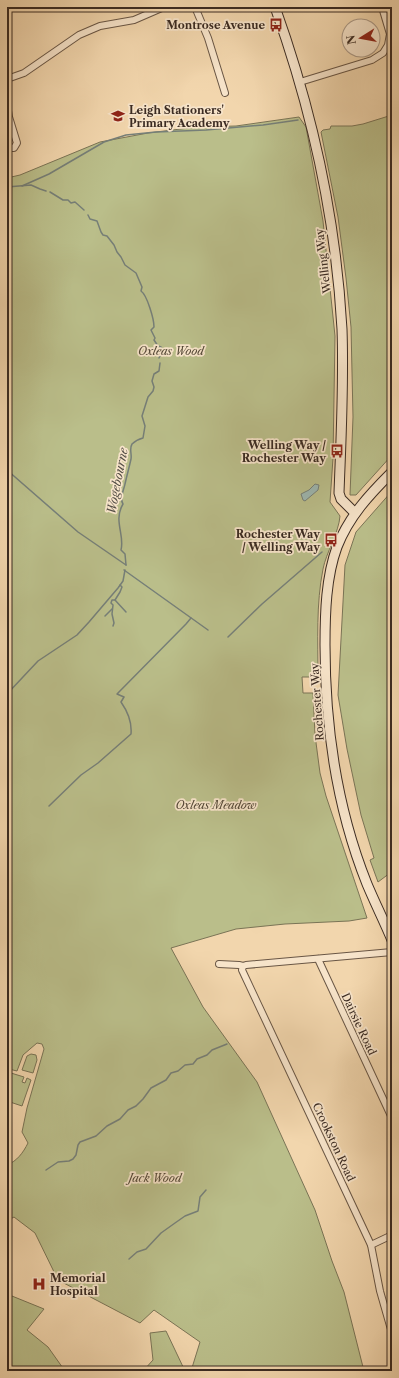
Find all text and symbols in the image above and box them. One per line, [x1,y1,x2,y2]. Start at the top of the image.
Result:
bus stop icon: Montrose Avenue [268,17,284,33]
place label: Montrose Avenue [166,18,265,32]
north arrow [341,18,381,58]
text: N [343,33,359,46]
place label: Leigh Stationers' Primary Academy [129,103,230,130]
school or university icon: Leigh Stationers' Primary Academy [110,108,126,124]
street label: Welling Way [312,227,334,295]
park label: Oxleas Wood [138,344,205,358]
place label: Welling Way / Rochester Way [242,438,326,465]
bus stop icon: Welling Way / Rochester Way [329,443,345,459]
water label: Wogebourne [103,445,131,515]
place label: Rochester Way / Welling Way [236,527,320,554]
bus stop icon: Rochester Way / Welling Way [323,532,339,548]
street label: Rochester Way [307,662,327,741]
park label: Oxleas Meadow [175,798,257,812]
street label: Dairsie Road [338,991,380,1058]
street label: Crookston Road [310,1100,358,1184]
park label: Jack Wood [126,1171,183,1185]
place label: Memorial Hospital [50,1271,106,1298]
hospital icon: Memorial Hospital [31,1276,47,1292]

